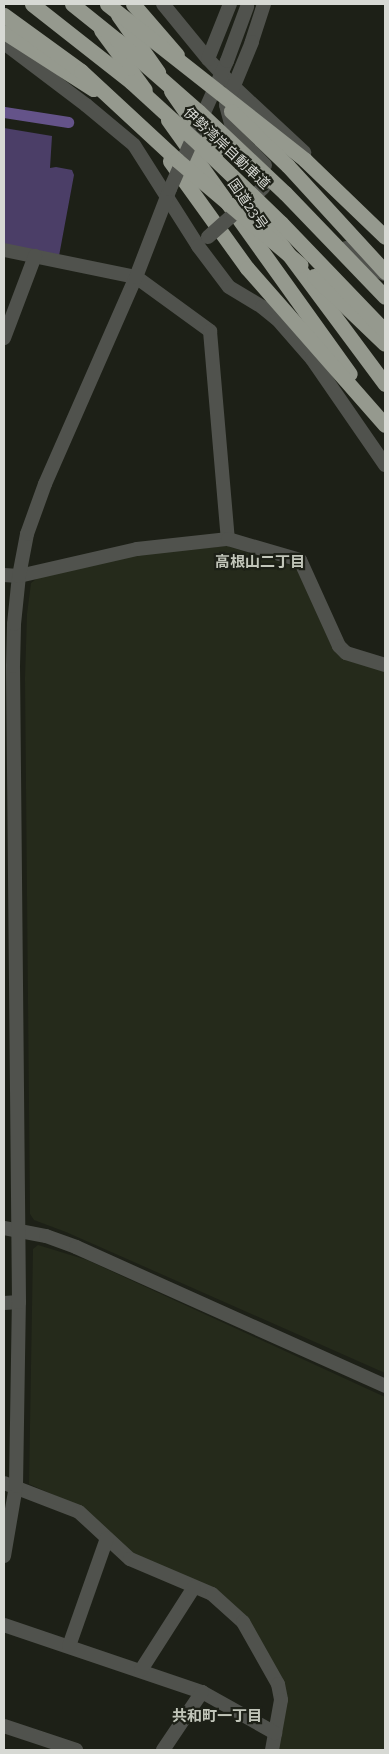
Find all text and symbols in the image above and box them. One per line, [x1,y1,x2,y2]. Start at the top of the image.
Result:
street label: 伊勢湾岸自動車道 [180,104,274,192]
street label: 国道23号 [225,176,271,232]
district label: 高根山二丁目 [215,554,305,572]
district label: 共和町一丁目 [172,1708,262,1726]

